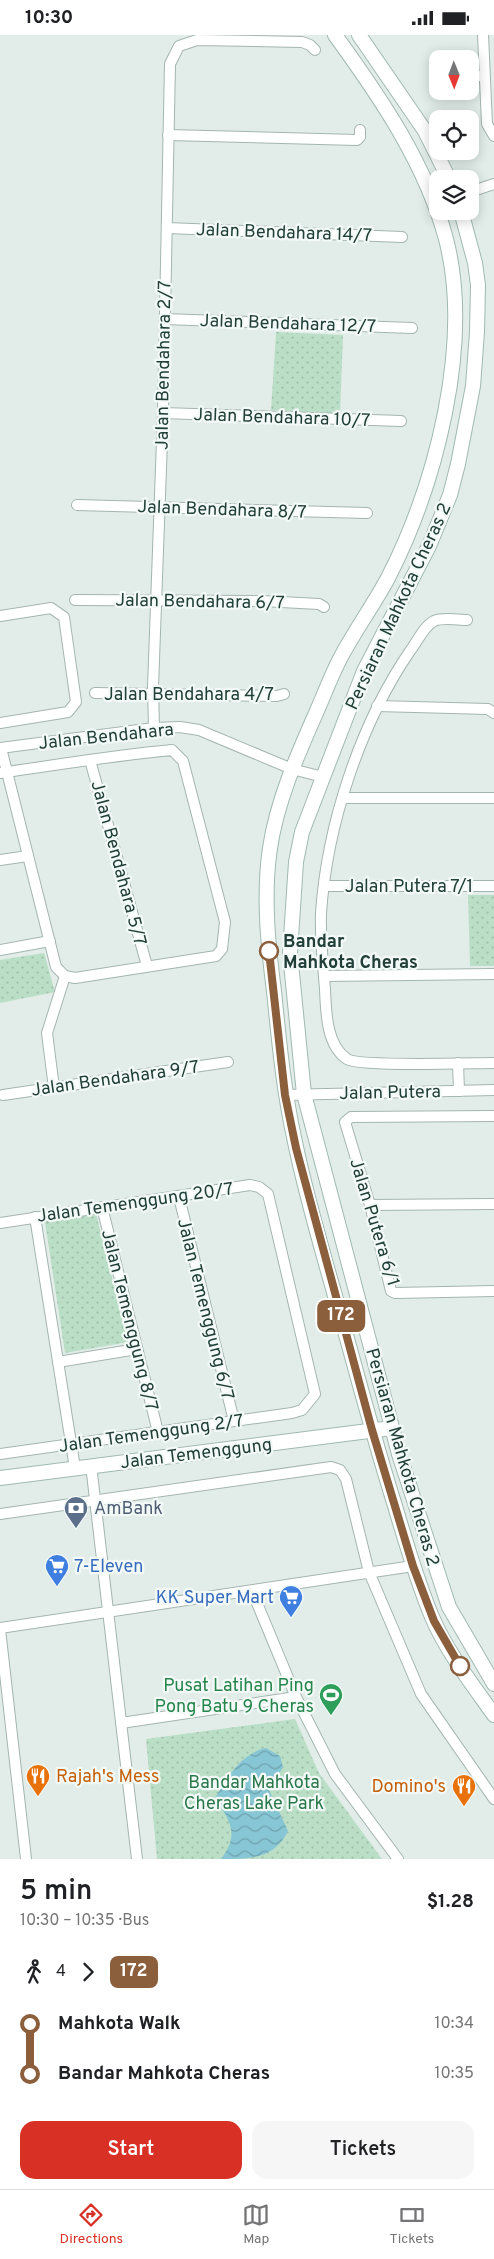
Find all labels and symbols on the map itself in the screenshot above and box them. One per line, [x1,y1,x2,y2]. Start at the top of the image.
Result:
north arrow [429,50,479,100]
street label: Jalan Bendahara 14/7 [195,219,372,248]
street label: Jalan Bendahara 2/7 [152,280,177,450]
street label: Jalan Bendahara 12/7 [199,310,377,339]
street label: Jalan Bendahara 10/7 [193,404,371,433]
street label: Jalan Bendahara 8/7 [137,496,307,525]
street label: Persiaran Mahkota Cheras 2 [341,499,458,714]
street label: Jalan Bendahara 6/7 [115,590,285,615]
street label: Jalan Bendahara 4/7 [104,684,274,707]
street label: Jalan Bendahara [37,719,175,756]
street label: Jalan Bendahara 5/7 [84,778,151,948]
street label: Jalan Putera 7/1 [345,876,473,899]
place label: Bandar Mahkota Cheras [283,931,418,975]
marker: Bandar Mahkota Cheras [259,941,279,961]
street label: Jalan Bendahara 9/7 [30,1056,201,1103]
street label: Jalan Putera [339,1081,441,1106]
street label: Jalan Putera 6/1 [343,1156,404,1289]
street label: Jalan Temenggung 20/7 [35,1178,235,1229]
street label: Jalan Temenggung 6/7 [171,1216,238,1403]
street label: Jalan Temenggung 8/7 [95,1227,162,1413]
line badge: 172 [312,1300,370,1332]
street label: Persiaran Mahkota Cheras 2 [359,1346,444,1569]
street label: Jalan Temenggung 2/7 [57,1409,245,1457]
street label: Jalan Temenggung [118,1433,274,1473]
bank icon: AmBank [63,1495,89,1529]
place label: AmBank [94,1498,163,1521]
supermarket icon: 7-Eleven [44,1553,70,1587]
place label: 7-Eleven [74,1556,143,1579]
supermarket icon: KK Super Mart [278,1584,304,1618]
place label: KK Super Mart [156,1587,274,1610]
unlabelled marker [450,1656,470,1676]
place label: Pusat Latihan Ping Pong Batu 9 Cheras [155,1675,314,1719]
sports icon: Pusat Latihan Ping Pong Batu 9 Cheras [318,1682,344,1716]
restaurant icon: Rajah's Mess [25,1763,51,1797]
place label: Rajah's Mess [56,1766,159,1789]
park label: Bandar Mahkota Cheras Lake Park [184,1772,324,1816]
restaurant icon: Domino's [451,1773,477,1807]
place label: Domino's [371,1776,446,1799]

